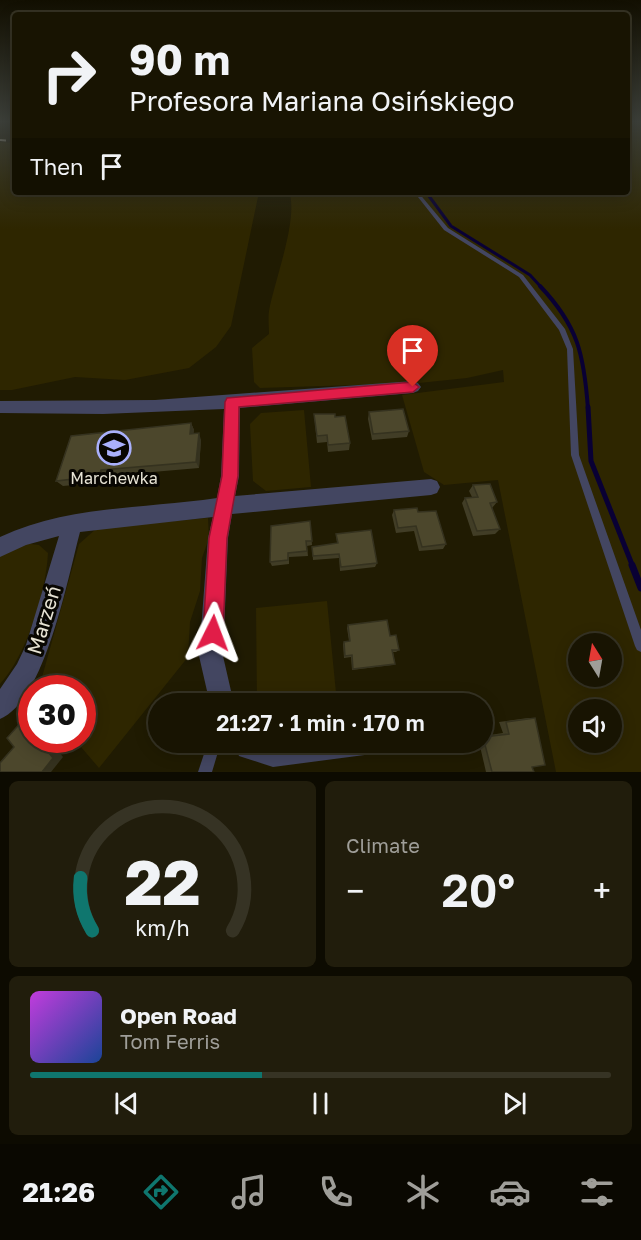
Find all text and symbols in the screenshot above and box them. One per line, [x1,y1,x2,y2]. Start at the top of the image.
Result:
text: 90 m [129,34,230,84]
icon: right [30,36,108,114]
text: Profesora Mariana Osińskiego [129,85,514,117]
icon: arrive [95,150,128,183]
text: Then [30,153,83,180]
pin [387,325,438,387]
icon: arrive [396,334,429,367]
school or university icon: Marchewka [96,430,132,466]
place label: Marchewka [70,468,158,488]
street label: Marzeń [21,582,65,657]
position arrow [181,601,245,665]
north arrow [568,633,622,687]
map controls [568,633,622,753]
speed limit sign: 30 [18,675,96,753]
button: sound [568,699,622,753]
text: 21:27 · 1 min · 170 m [216,709,425,736]
text: Climate [346,833,420,857]
text: 22 [124,844,201,919]
text: 20° [442,863,515,917]
text: − [346,871,364,910]
text: + [593,871,611,910]
text: km/h [135,915,190,941]
text: Open Road [120,1002,237,1029]
text: Tom Ferris [120,1029,220,1053]
icon: previous [110,1087,143,1120]
icon: pause [304,1087,337,1120]
icon: next [498,1087,531,1120]
icon: directions [140,1171,182,1213]
icon: music [228,1171,270,1213]
icon: phone [315,1171,357,1213]
icon: climate [402,1171,444,1213]
icon: car [489,1171,531,1213]
icon: filters [576,1171,618,1213]
text: 21:26 [23,1176,95,1208]

